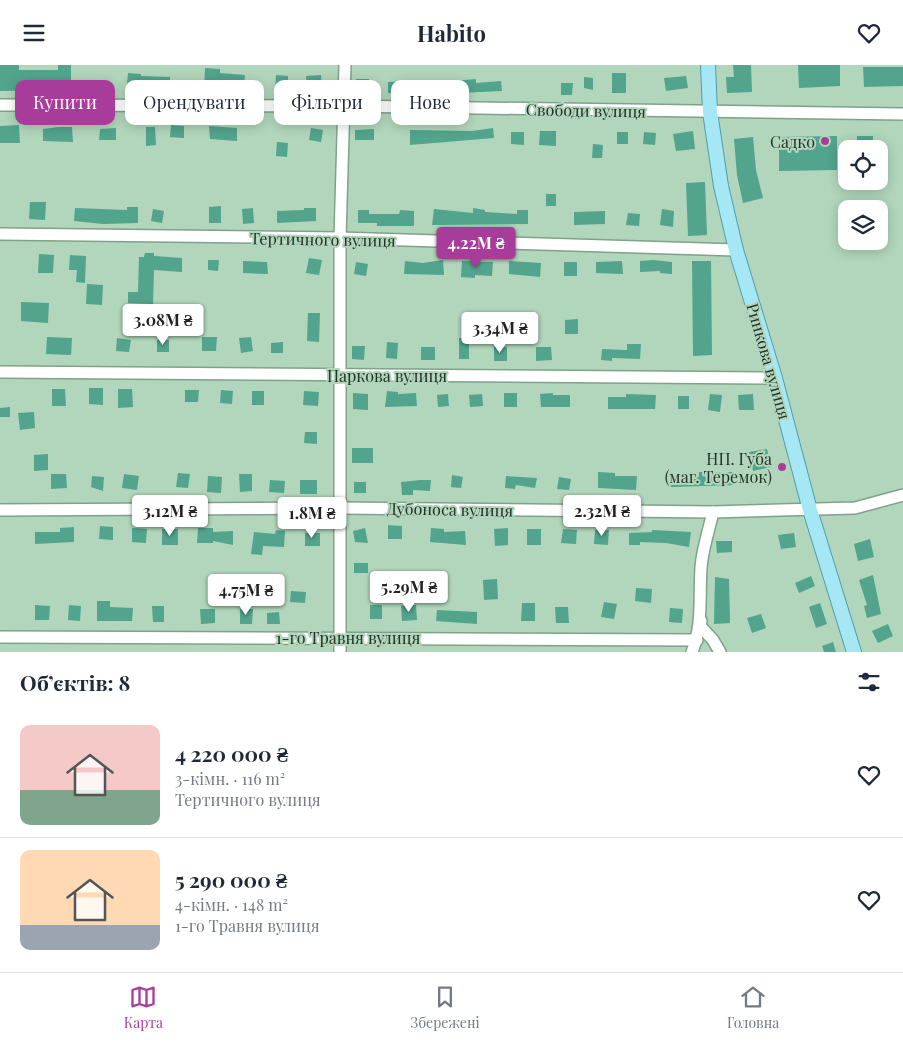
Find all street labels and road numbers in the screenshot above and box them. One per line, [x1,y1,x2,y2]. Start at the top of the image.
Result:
street label: Свободи вулиця [526,98,647,122]
street label: Тертичного вулиця [250,227,396,251]
street label: Ринкова вулиця [742,300,796,422]
street label: Паркова вулиця [327,365,447,386]
street label: Дубоноса вулиця [387,497,514,521]
street label: 1-го Травня вулиця [276,627,421,648]

